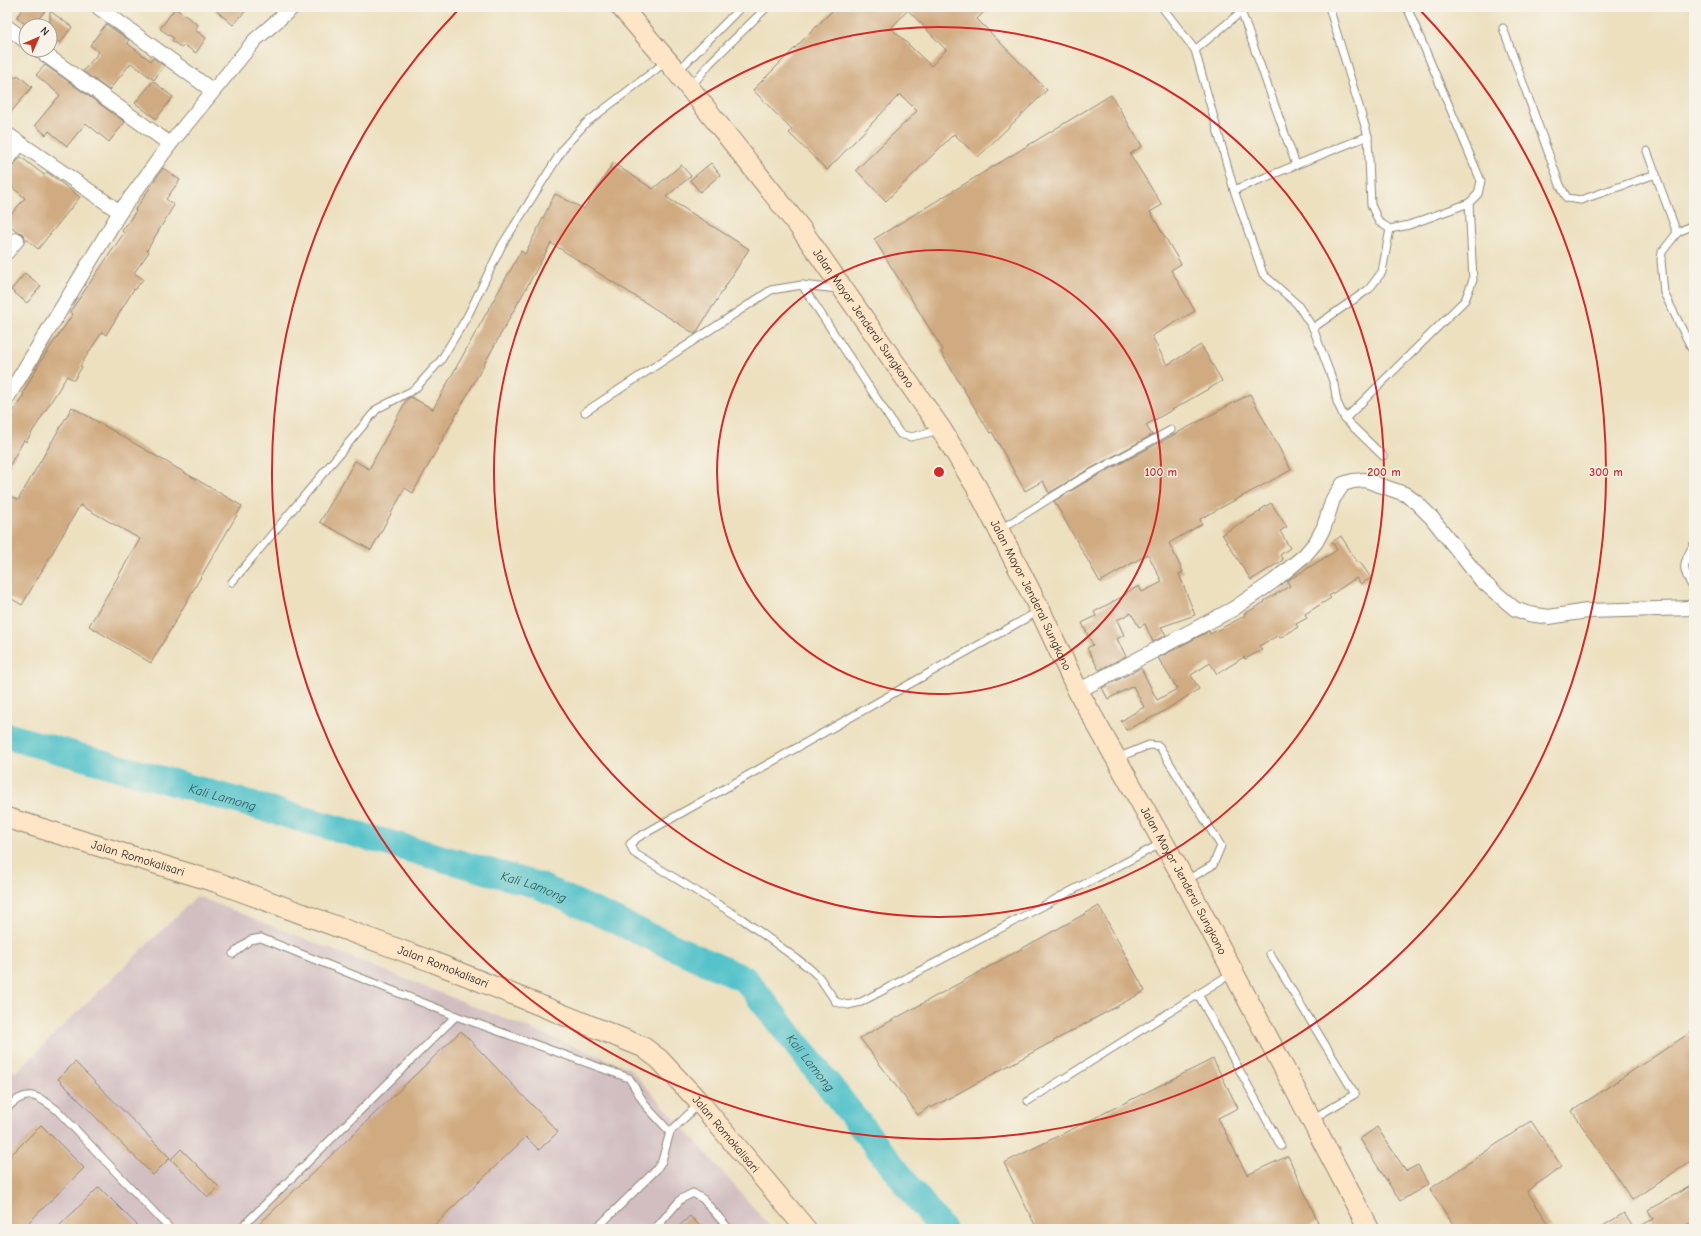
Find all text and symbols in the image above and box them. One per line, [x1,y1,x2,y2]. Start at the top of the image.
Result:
north arrow [18,18,58,58]
text: N [38,24,52,38]
street label: Jalan Mayor Jenderal Sungkono [810,246,917,391]
centre of rings [932,465,946,479]
text: 100 m [1145,465,1177,479]
text: 200 m [1367,465,1401,479]
text: 300 m [1589,465,1623,479]
street label: Jalan Mayor Jenderal Sungkono [988,517,1074,673]
water label: Kali Lamong [187,780,258,813]
street label: Jalan Mayor Jenderal Sungkono [1138,804,1230,957]
street label: Jalan Romokalisari [90,837,186,879]
water label: Kali Lamong [499,868,569,905]
street label: Jalan Romokalisari [396,943,491,991]
water label: Kali Lamong [784,1031,838,1094]
street label: Jalan Romokalisari [690,1092,763,1175]

